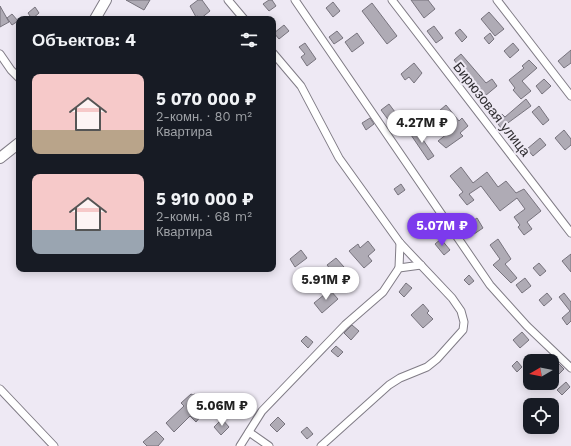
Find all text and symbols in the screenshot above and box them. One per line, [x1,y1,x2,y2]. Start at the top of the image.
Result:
icon: filters [238,29,260,51]
text: Объектов: 4 [32,30,136,50]
street label: Бирюзовая улица [450,59,534,160]
text: 5 070 000 ₽ [156,89,256,109]
icon: home [64,90,112,138]
text: 2-комн. · 80 m² [156,109,252,124]
pin: 4.27M ₽ [385,110,459,144]
text: 4.27M ₽ [396,115,448,130]
text: Квартира [156,124,212,139]
text: 5 910 000 ₽ [156,189,254,209]
icon: home [64,190,112,238]
text: 2-комн. · 68 m² [156,209,252,224]
pin: 5.07M ₽ [405,213,479,247]
text: 5.07M ₽ [416,218,468,233]
text: Квартира [156,224,212,239]
pin: 5.91M ₽ [289,267,363,301]
text: 5.91M ₽ [301,272,351,287]
north arrow [523,354,559,390]
map controls [523,354,559,434]
pin: 5.06M ₽ [185,393,259,427]
text: 5.06M ₽ [196,398,248,413]
button: locate [523,398,559,434]

